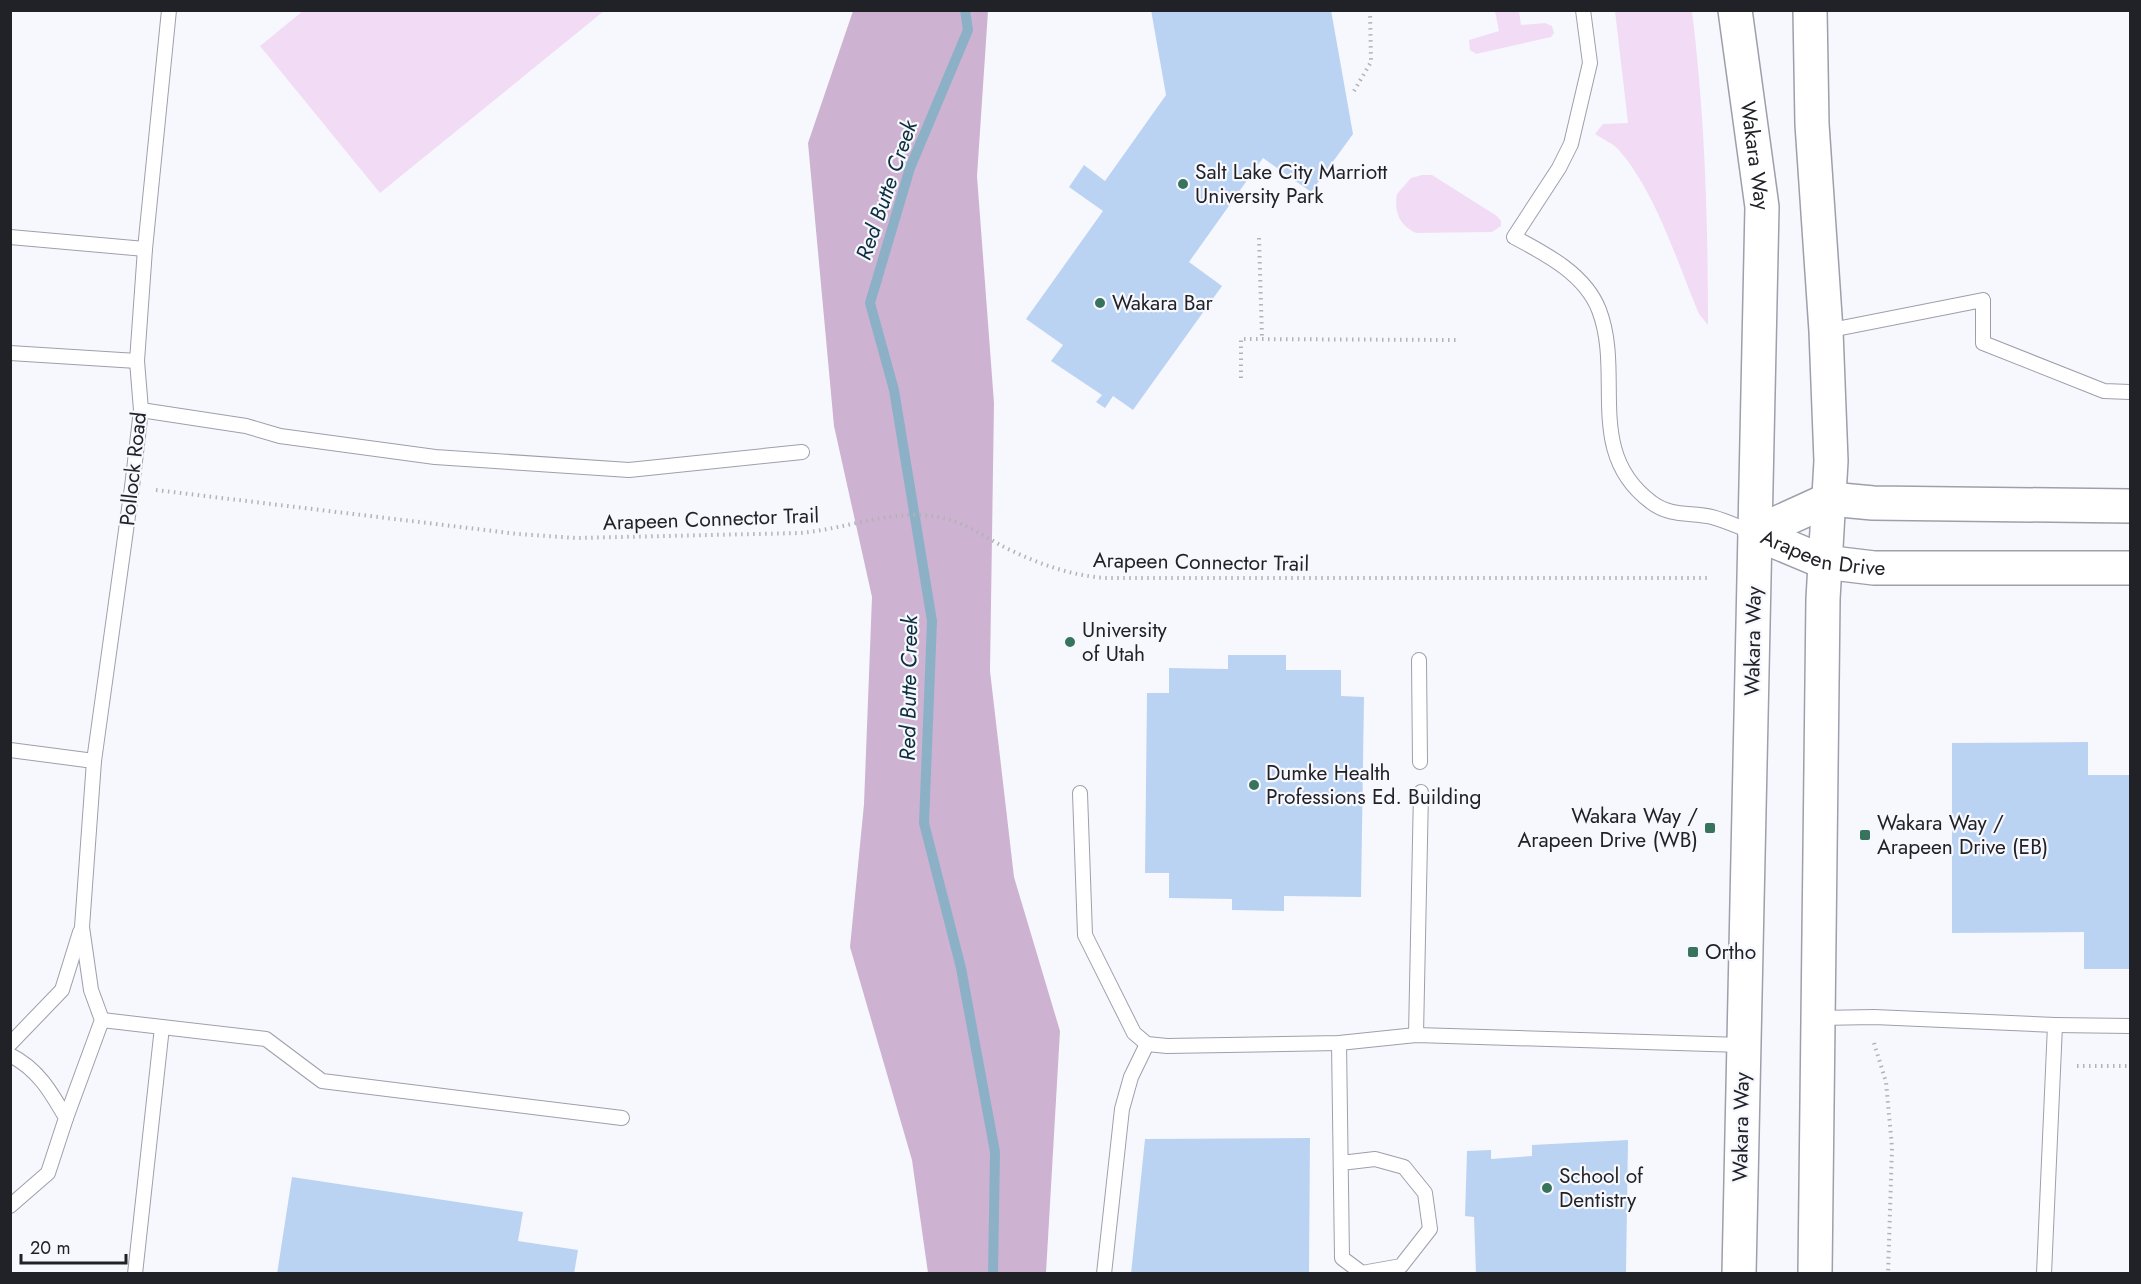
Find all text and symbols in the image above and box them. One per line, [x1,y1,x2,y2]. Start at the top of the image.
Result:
street label: Wakara Way [1733,99,1777,213]
water label: Red Butte Creek [847,114,925,264]
place label: Salt Lake City Marriott University Park [1195,157,1387,211]
marker: Salt Lake City Marriott University Park [1176,177,1190,191]
place label: Wakara Bar [1112,288,1214,318]
marker: Wakara Bar [1093,296,1107,310]
street label: Pollock Road [112,411,154,527]
street label: Arapeen Connector Trail [602,500,820,538]
street label: Arapeen Drive [1756,522,1885,583]
street label: Arapeen Connector Trail [1092,545,1310,579]
street label: Wakara Way [1737,585,1769,696]
water label: Red Butte Creek [891,613,925,761]
place label: University of Utah [1082,615,1168,669]
marker: University of Utah [1063,635,1077,649]
place label: Dumke Health Professions Ed. Building [1266,758,1481,812]
marker: Dumke Health Professions Ed. Building [1247,778,1261,792]
place label: Wakara Way / Arapeen Drive (WB) [1517,801,1698,855]
place label: Wakara Way / Arapeen Drive (EB) [1877,808,2048,862]
marker: Wakara Way / Arapeen Drive (WB) [1703,821,1717,835]
marker: Wakara Way / Arapeen Drive (EB) [1858,828,1872,842]
place label: Ortho [1705,937,1756,967]
marker: Ortho [1686,945,1700,959]
street label: Wakara Way [1725,1071,1757,1182]
place label: School of Dentistry [1559,1161,1644,1215]
marker: School of Dentistry [1540,1181,1554,1195]
scale bar [21,1227,126,1265]
text: 20 m [30,1235,70,1261]

